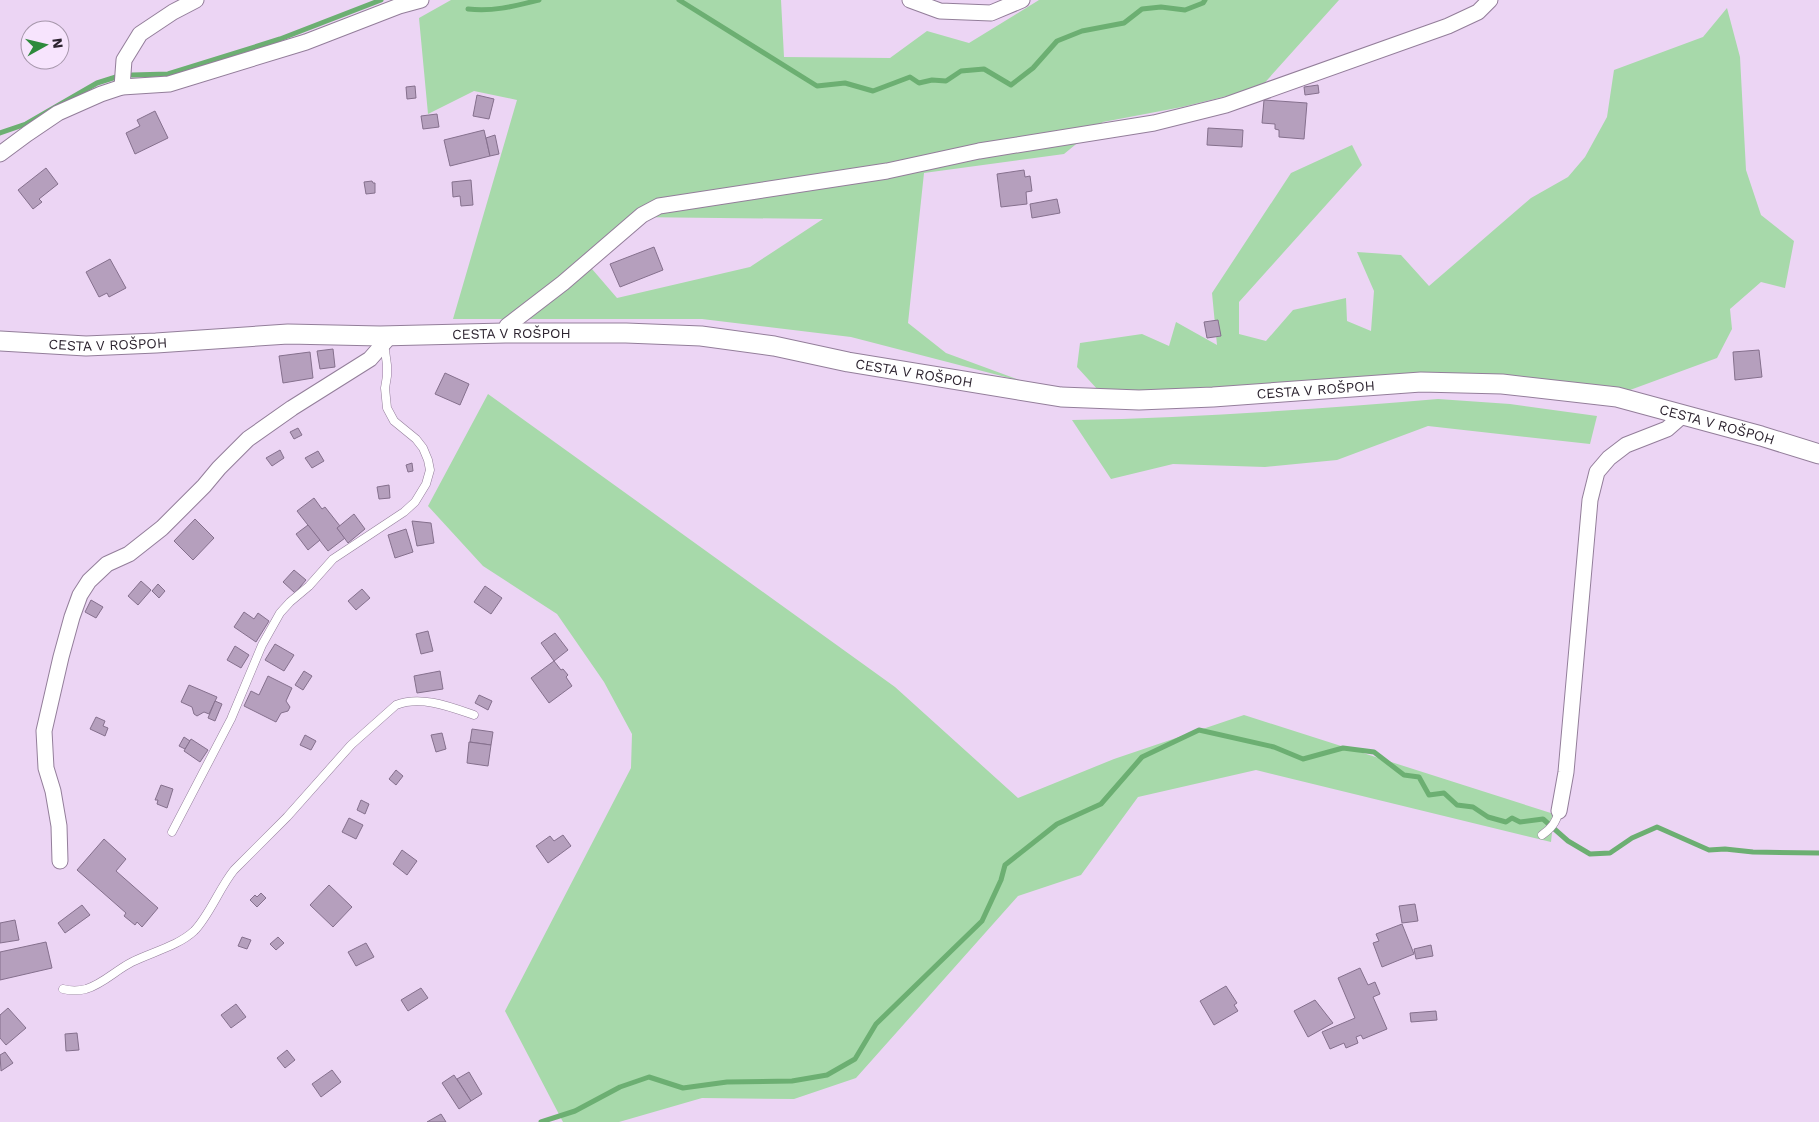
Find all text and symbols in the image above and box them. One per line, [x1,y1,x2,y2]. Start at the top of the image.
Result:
north arrow [20,20,70,70]
text: N [49,37,67,49]
street label: CESTA V ROŠPOH [452,325,571,342]
street label: CESTA V ROŠPOH [48,334,168,354]
street label: CESTA V ROŠPOH [854,355,974,390]
street label: CESTA V ROŠPOH [1256,377,1376,402]
street label: CESTA V ROŠPOH [1658,401,1777,448]

